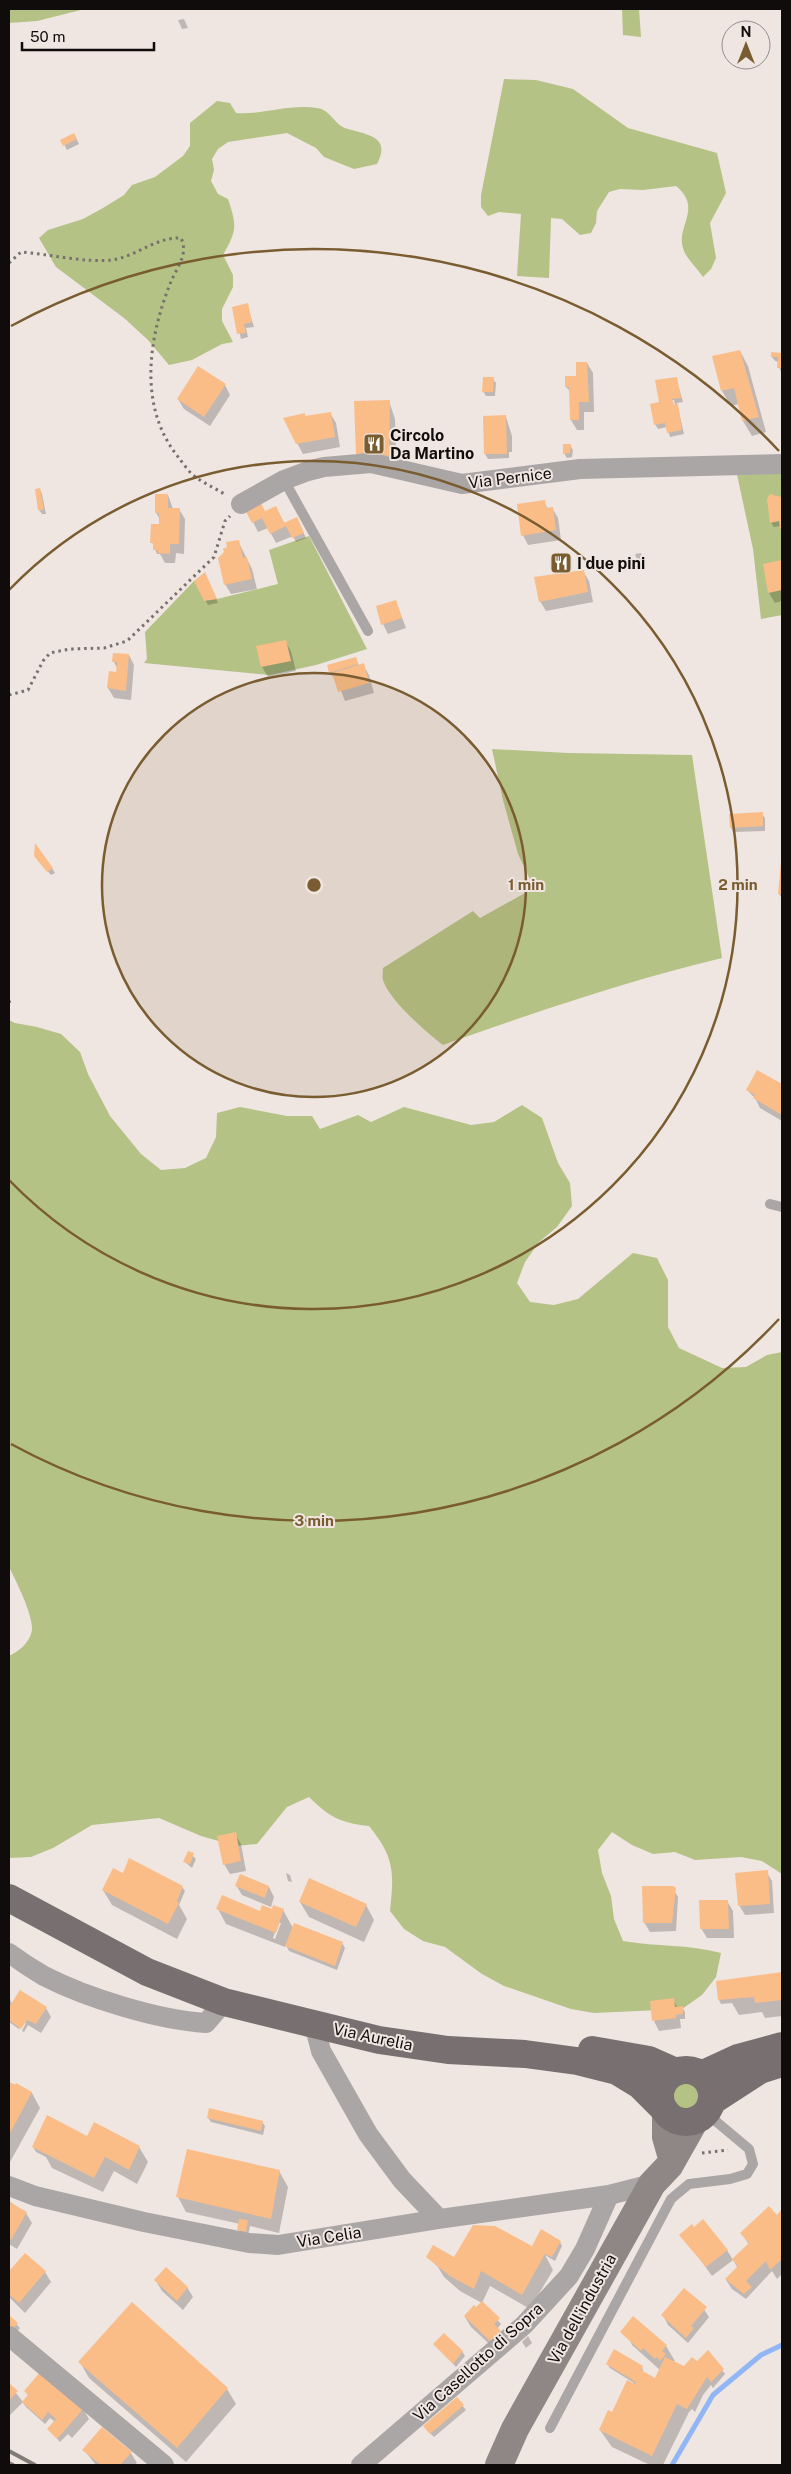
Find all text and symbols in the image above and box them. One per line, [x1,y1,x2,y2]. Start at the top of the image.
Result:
scale bar [22,20,155,52]
north arrow [721,20,771,70]
text: N [741,24,751,40]
text: 50 m [30,28,65,45]
place label: Circolo Da Martino [390,426,474,463]
restaurant icon: Circolo Da Martino [362,432,386,456]
street label: Via Pernice [467,463,553,493]
restaurant icon: I due pini [549,551,573,575]
place label: I due pini [577,554,645,573]
centre of rings [305,876,323,894]
text: 1 min [508,876,544,893]
text: 2 min [718,876,758,893]
text: 3 min [294,1512,334,1529]
street label: Via Aurelia [331,2019,415,2055]
street label: Via Celia [295,2223,363,2251]
street label: Via dell'industria [544,2251,620,2367]
street label: Via Casellotto di Sopra [409,2299,547,2425]

